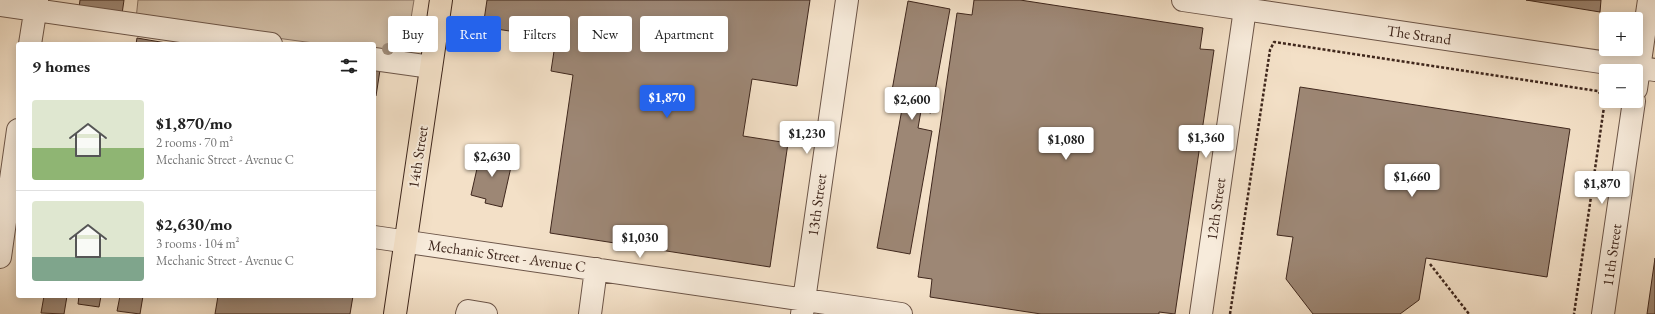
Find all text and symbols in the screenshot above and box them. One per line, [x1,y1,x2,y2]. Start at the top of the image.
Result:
map controls [1599,12,1643,108]
button: + [1599,12,1643,56]
chip: Buy [388,16,438,52]
chip: Rent [446,16,501,52]
chip: Filters [509,16,570,52]
chip: New [578,16,632,52]
chip: Apartment [640,16,728,52]
street label: The Strand [1386,21,1453,48]
text: 9 homes [32,55,90,77]
icon: filters [338,55,360,77]
button: − [1599,64,1643,108]
pin: $1,870 [634,85,700,119]
pin: $2,600 [879,87,945,121]
text: $1,870 [649,89,685,106]
text: $2,600 [894,91,930,108]
text: $1,870/mo [156,112,232,134]
icon: home [64,116,112,164]
pin: $1,230 [774,121,840,155]
street label: 14th Street [403,124,432,189]
text: $1,230 [789,125,825,142]
pin: $1,360 [1173,125,1239,159]
pin: $1,080 [1033,127,1099,161]
text: $1,360 [1188,129,1224,146]
text: $1,080 [1048,131,1084,148]
text: 2 rooms · 70 m² [156,134,233,151]
pin: $2,630 [459,144,525,178]
text: $2,630 [474,148,510,165]
text: Mechanic Street - Avenue C [156,151,294,168]
pin: $1,660 [1379,164,1445,198]
text: $1,660 [1394,168,1430,185]
pin: $1,870 [1569,171,1635,205]
street label: 13th Street [803,172,830,237]
text: $1,870 [1584,175,1620,192]
street label: 12th Street [1202,176,1229,241]
text: $2,630/mo [156,213,232,235]
icon: home [64,217,112,265]
street label: 11th Street [1598,222,1625,287]
pin: $1,030 [607,225,673,259]
text: $1,030 [622,229,658,246]
text: 3 rooms · 104 m² [156,235,240,252]
street label: Mechanic Street - Avenue C [427,235,587,276]
text: Mechanic Street - Avenue C [156,252,294,269]

